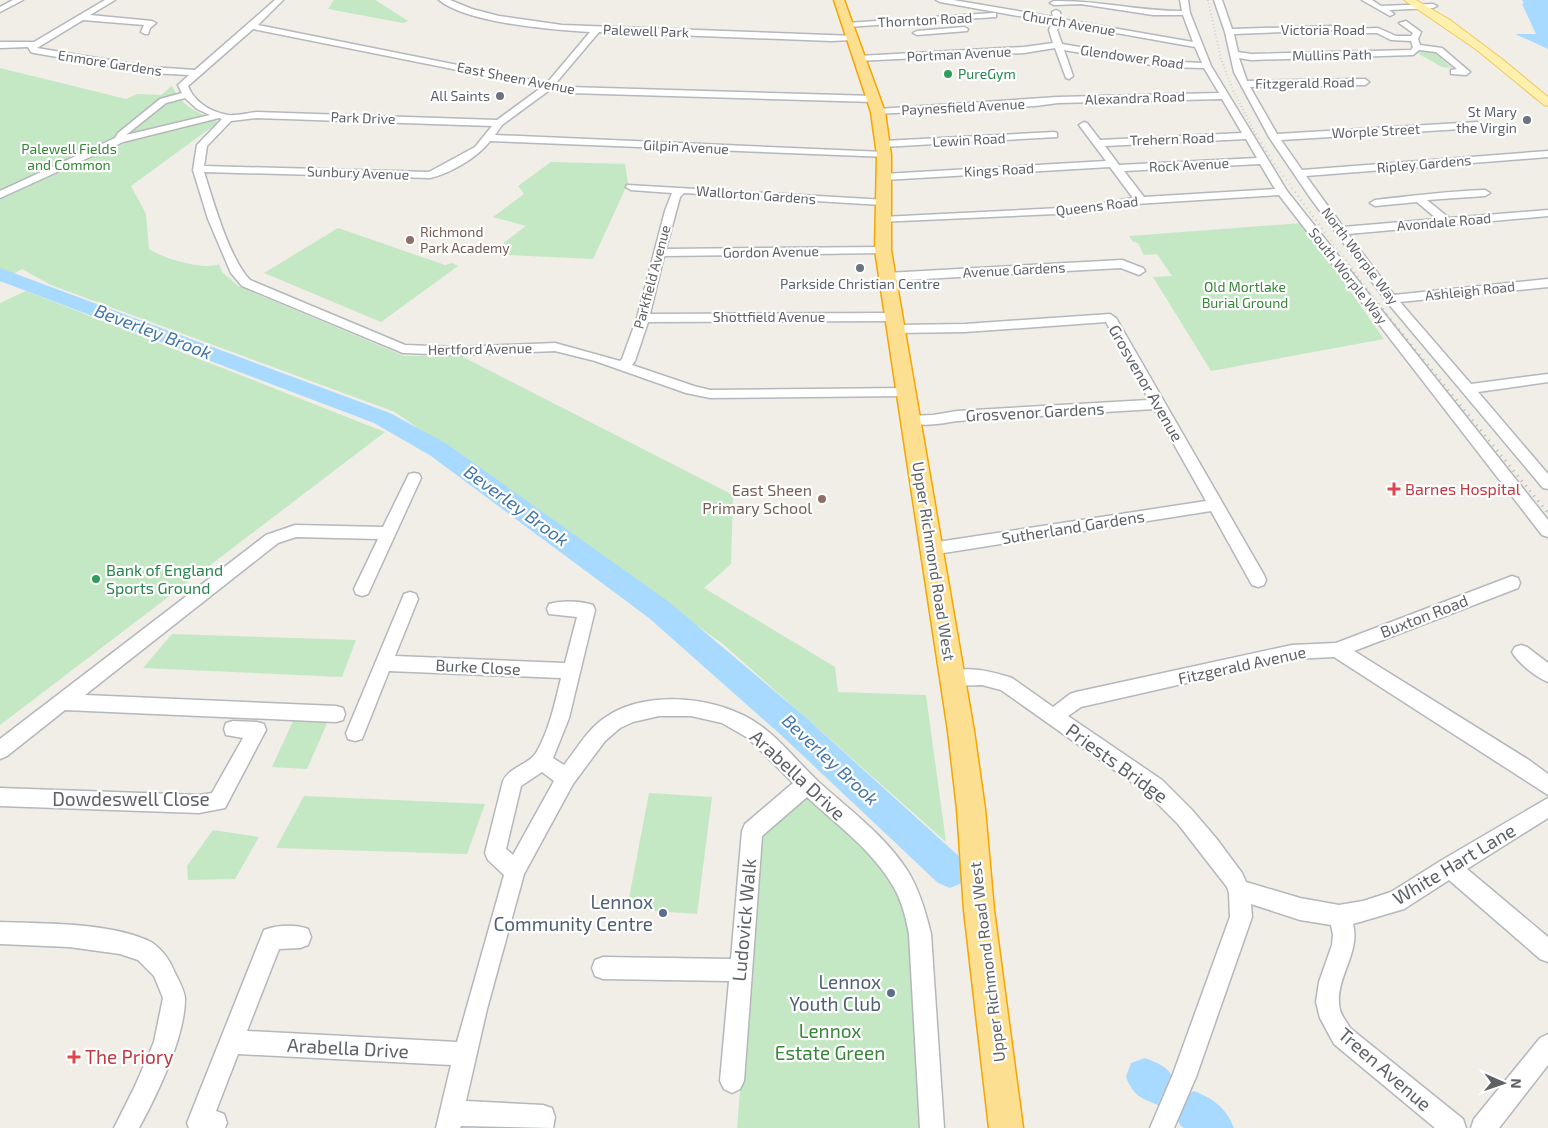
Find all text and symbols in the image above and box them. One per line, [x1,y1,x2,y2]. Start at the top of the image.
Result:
street label: Church Avenue [1021,6,1117,39]
street label: Thornton Road [877,9,973,30]
street label: Palewell Park [603,20,689,41]
street label: Victoria Road [1281,21,1365,38]
street label: Glendower Road [1079,41,1185,72]
street label: Portman Avenue [906,42,1012,65]
street label: Mullins Path [1292,45,1372,64]
street label: Enmore Gardens [57,46,163,79]
street label: East Sheen Avenue [456,58,577,97]
place label: PureGym [958,65,1016,82]
marker: PureGym [942,68,954,80]
street label: Fitzgerald Road [1255,73,1355,92]
place label: All Saints [431,87,490,104]
street label: Alexandra Road [1085,87,1185,108]
marker: All Saints [494,90,506,102]
street label: Paynesfield Avenue [901,95,1025,118]
place label: St Mary the Virgin [1456,103,1518,136]
street label: Park Drive [330,108,396,127]
marker: St Mary the Virgin [1521,114,1533,126]
street label: Worple Street [1331,120,1421,141]
street label: Lewin Road [932,129,1006,150]
street label: Trehern Road [1129,129,1215,148]
street label: Gilpin Avenue [643,136,729,157]
park label: Palewell Fields and Common [21,140,117,173]
street label: Ripley Gardens [1376,151,1472,176]
street label: Rock Avenue [1149,154,1229,175]
street label: Kings Road [963,159,1034,180]
street label: Sunbury Avenue [307,162,409,183]
street label: Wallorton Gardens [696,182,816,207]
street label: Queens Road [1055,192,1139,219]
street label: North Worple Way [1318,204,1403,308]
street label: Avondale Road [1396,209,1492,234]
place label: Richmond Park Academy [420,223,510,256]
street label: Parkfield Avenue [630,223,674,331]
street label: South Worple Way [1305,224,1392,328]
marker: Richmond Park Academy [404,234,416,246]
street label: Gordon Avenue [723,242,819,261]
street label: Avenue Gardens [962,258,1066,281]
marker: Parkside Christian Centre [854,262,866,274]
place label: Parkside Christian Centre [780,275,940,292]
street label: Ashleigh Road [1424,277,1516,304]
park label: Old Mortlake Burial Ground [1202,278,1288,311]
water label: Beverley Brook [92,299,215,363]
street label: Shottfield Avenue [713,308,825,325]
street label: Grosvenor Avenue [1105,321,1188,445]
street label: Hertford Avenue [428,339,532,358]
street label: Grosvenor Gardens [965,398,1105,425]
water label: Beverley Brook [460,460,573,550]
street label: Upper Richmond Road West [909,460,960,662]
place label: Barnes Hospital [1405,479,1521,498]
place label: East Sheen Primary School [702,480,812,517]
marker: Barnes Hospital [1387,482,1401,496]
marker: East Sheen Primary School [816,493,828,505]
street label: Sutherland Gardens [1000,506,1146,547]
place label: Bank of England Sports Ground [106,560,223,597]
marker: Bank of England Sports Ground [90,573,102,585]
street label: Buxton Road [1377,590,1470,641]
street label: Fitzgerald Avenue [1176,642,1308,687]
street label: Burke Close [435,655,521,678]
water label: Beverley Brook [778,709,883,809]
street label: Priests Bridge [1062,718,1173,807]
street label: Arabella Drive [746,725,851,825]
street label: Dowdeswell Close [52,787,210,810]
street label: White Hart Lane [1388,818,1519,909]
street label: Ludovick Walk [727,857,760,982]
street label: Upper Richmond Road West [965,861,1008,1063]
place label: Lennox Community Centre [494,890,653,935]
marker: Lennox Community Centre [657,907,669,919]
place label: Lennox Youth Club [789,970,881,1015]
marker: Lennox Youth Club [885,987,897,999]
park label: Lennox Estate Green [775,1019,885,1064]
street label: Treen Avenue [1334,1022,1436,1115]
street label: Arabella Drive [287,1033,410,1062]
place label: The Priory [85,1045,174,1068]
marker: The Priory [67,1050,81,1064]
north arrow [1478,1058,1528,1108]
text: N [1508,1078,1525,1089]

